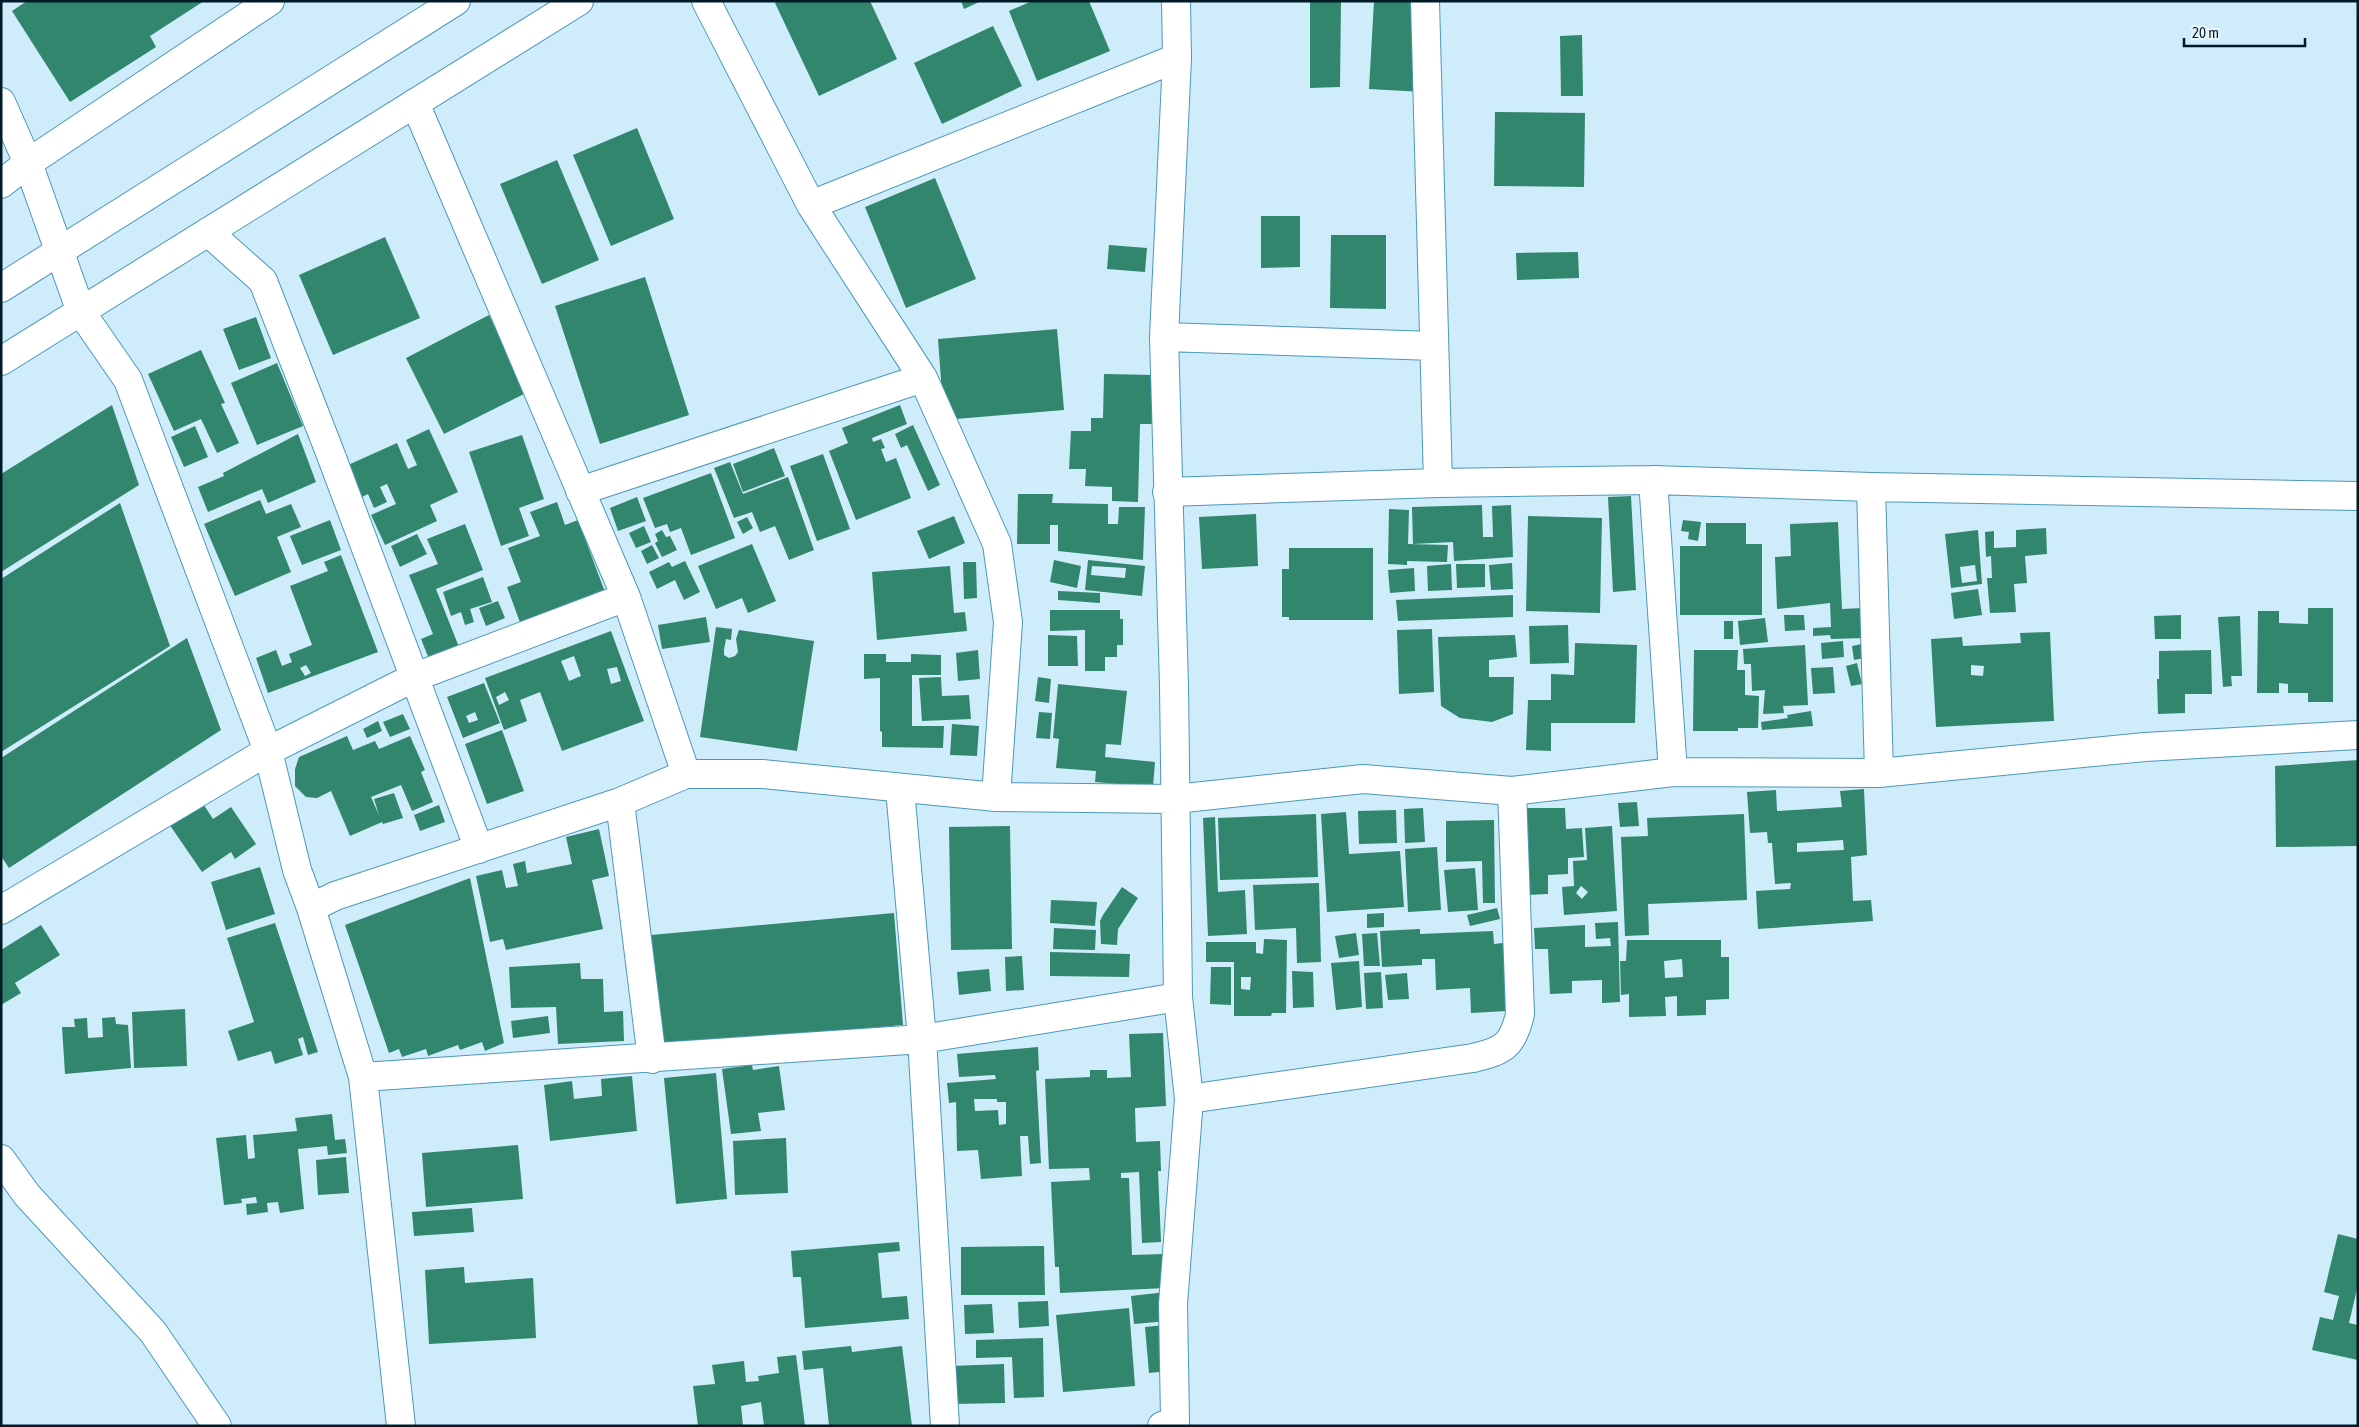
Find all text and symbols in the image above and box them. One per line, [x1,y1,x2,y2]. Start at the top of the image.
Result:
scale bar [2184,15,2305,47]
text: 20 m [2192,24,2219,41]

